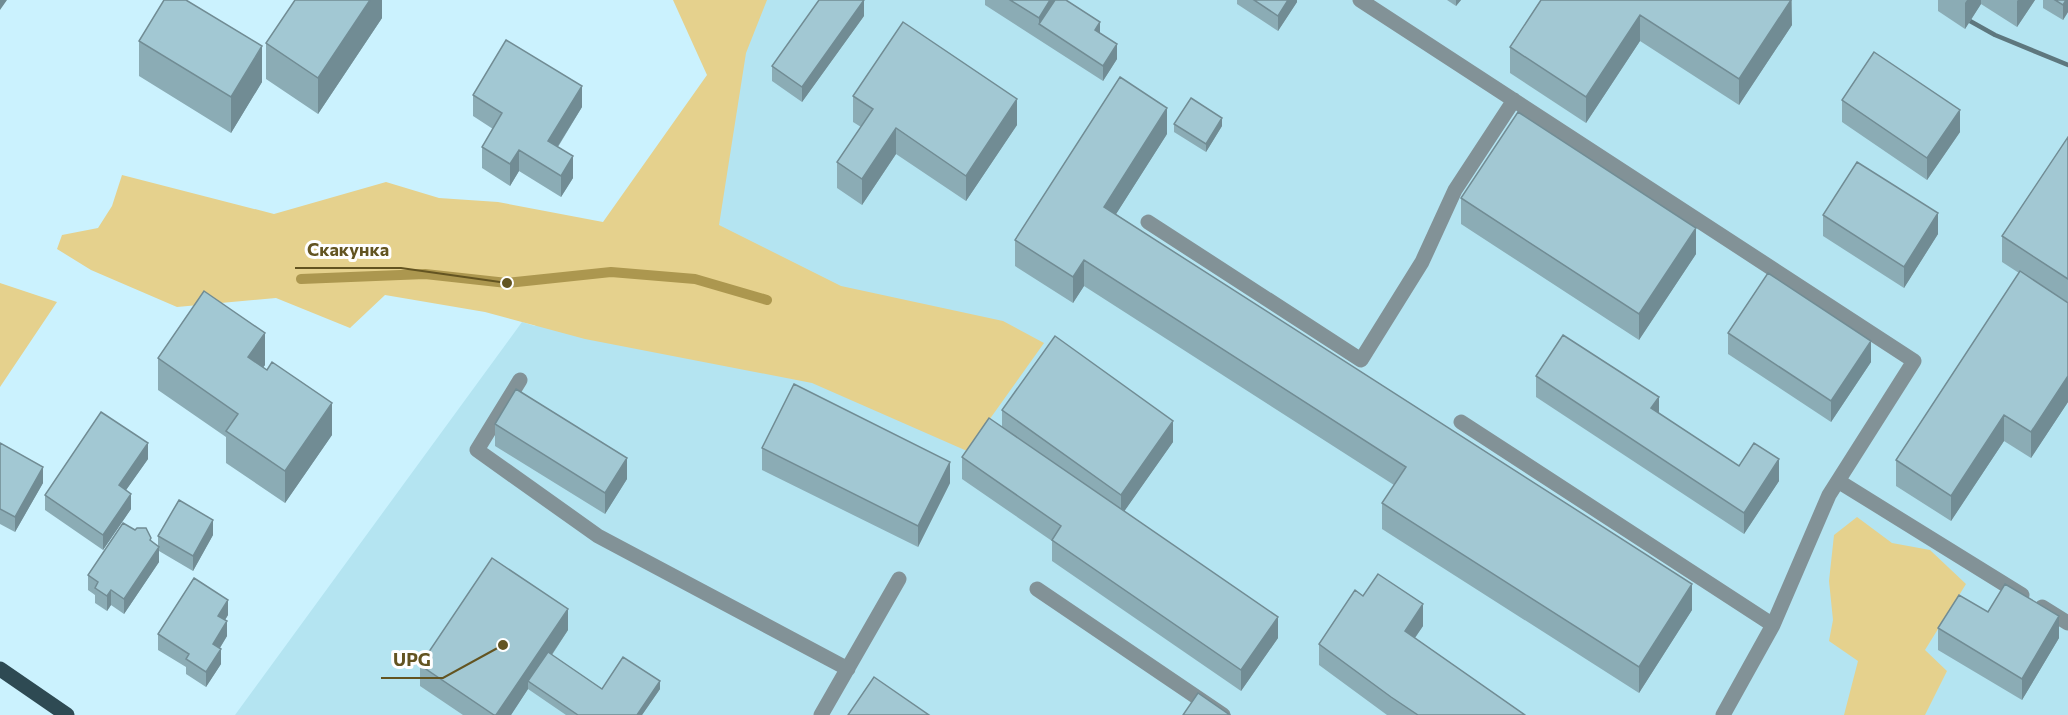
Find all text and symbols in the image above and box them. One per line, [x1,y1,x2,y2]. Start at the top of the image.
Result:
callout: Скакунка [295,232,401,268]
text: Скакунка [307,238,389,260]
callout: UPG [381,642,443,678]
text: UPG [393,648,431,670]

